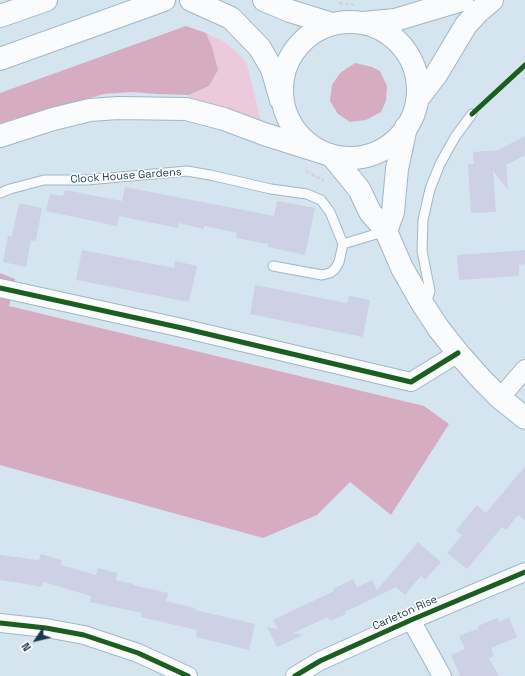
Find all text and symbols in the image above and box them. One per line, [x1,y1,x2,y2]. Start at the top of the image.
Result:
street label: Clock House Gardens [70,166,182,186]
street label: Carleton Rise [370,593,440,633]
north arrow [16,620,56,660]
text: N [18,640,34,654]

